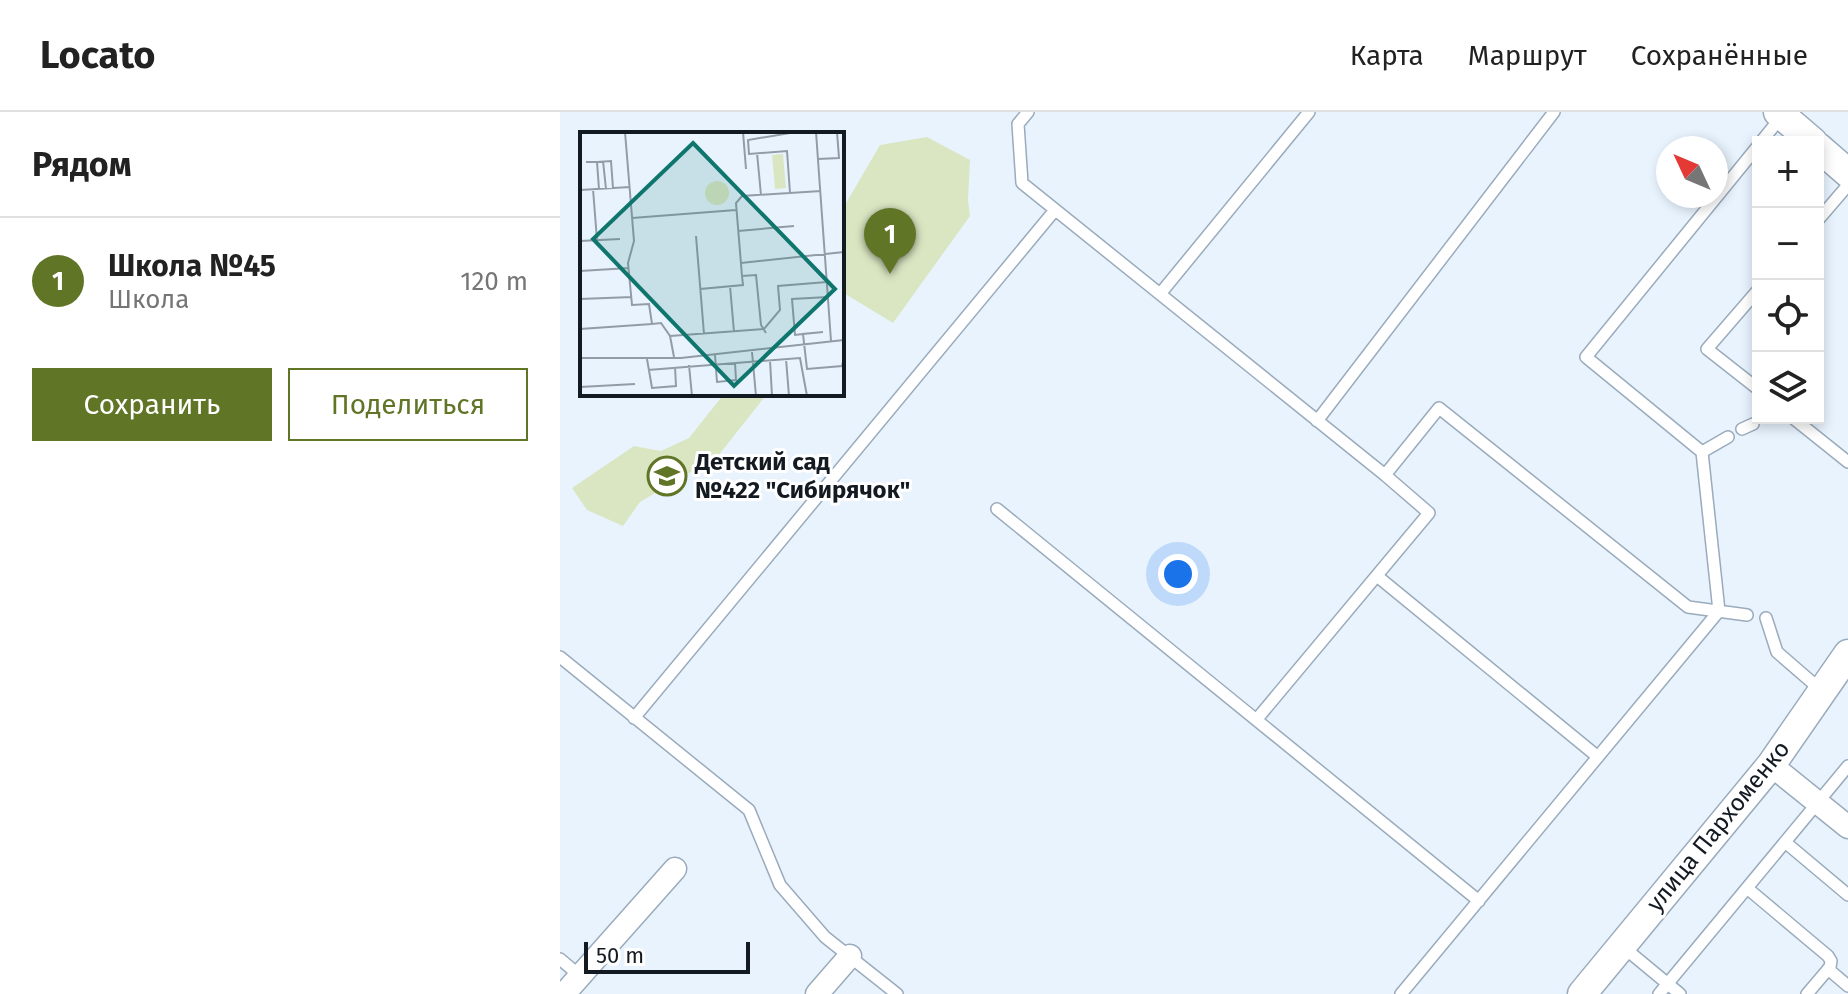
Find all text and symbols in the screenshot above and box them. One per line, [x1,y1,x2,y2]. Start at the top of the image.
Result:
text: Locato [40,32,156,78]
text: Карта [1350,39,1424,72]
text: Маршрут [1468,39,1587,72]
text: Сохранённые [1631,39,1808,72]
inset map [580,132,844,396]
north arrow [1656,136,1728,208]
map controls [1752,136,1824,424]
button: + [1752,136,1824,208]
text: Рядом [32,144,131,185]
pin: 1 [864,208,916,274]
button: − [1752,208,1824,280]
text: Школа №45 [108,248,276,284]
text: 1 [52,266,64,297]
text: 120 m [460,266,528,297]
button: locate [1752,280,1824,352]
text: Школа [108,284,189,315]
button: layers [1752,352,1824,424]
button: Сохранить [32,368,272,441]
button: Поделиться [288,368,528,441]
place label: Детский сад №422 "Сибирячок" [694,448,910,504]
school or university icon: Детский сад №422 "Сибирячок" [646,455,688,497]
your location [1158,554,1198,594]
street label: улица Пархоменко [1641,735,1795,917]
scale bar [584,938,750,974]
text: 50 m [596,942,644,969]

